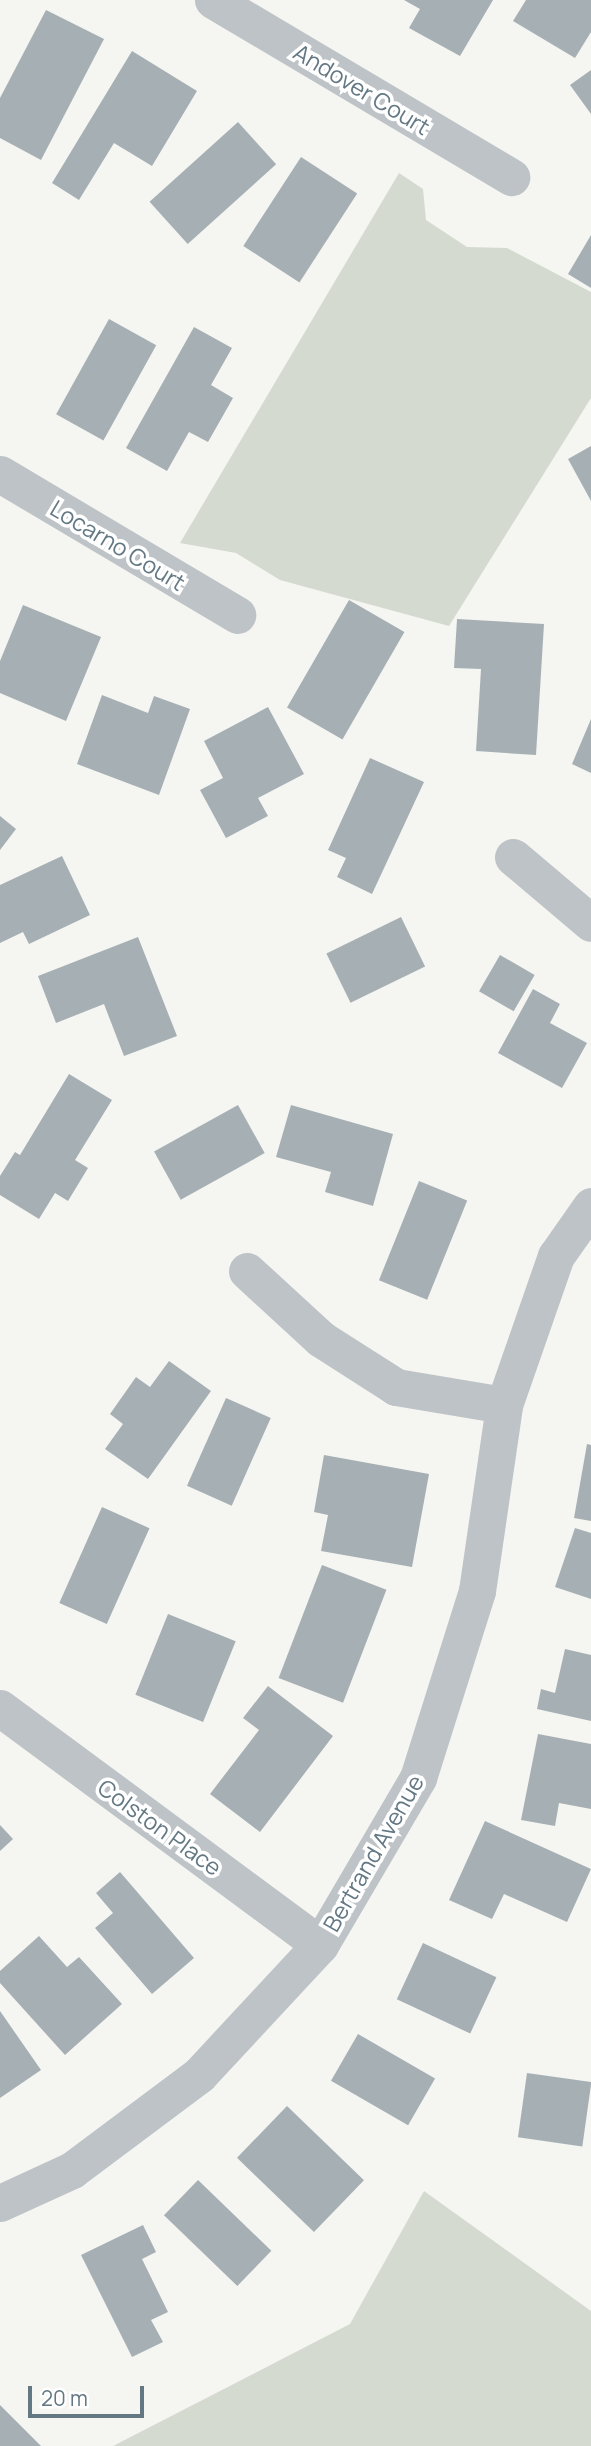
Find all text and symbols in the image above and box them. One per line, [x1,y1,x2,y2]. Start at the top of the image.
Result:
street label: Andover Court [289,38,435,140]
street label: Locarno Court [46,494,190,596]
street label: Bertrand Avenue [317,1770,429,1936]
street label: Colston Place [93,1773,227,1881]
scale bar [32,2372,147,2416]
text: 20 m [41,2384,88,2412]

